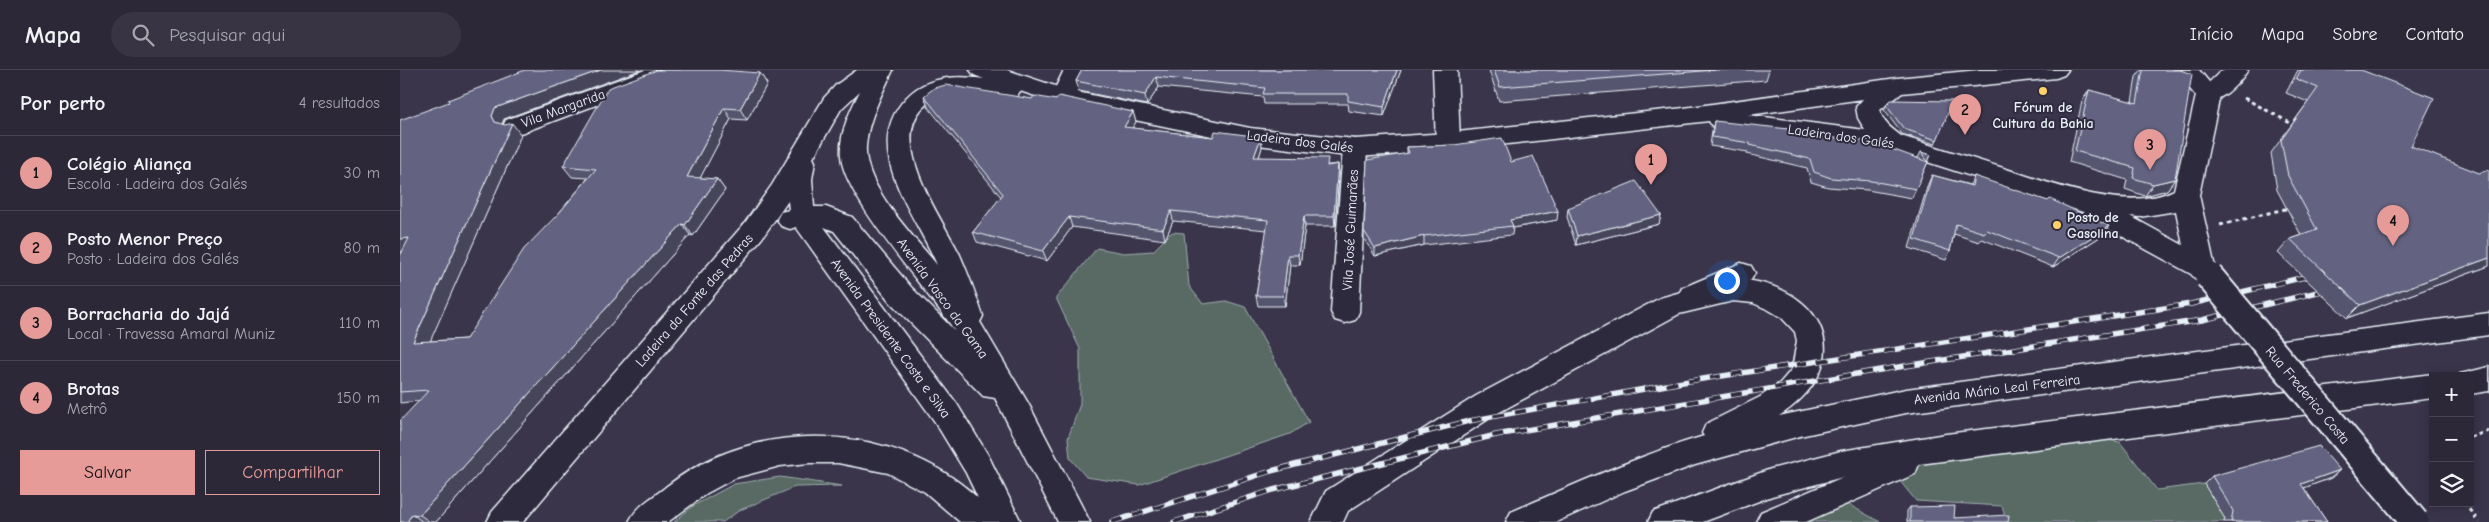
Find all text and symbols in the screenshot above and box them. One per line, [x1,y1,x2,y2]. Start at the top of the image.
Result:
search box [111,12,461,57]
text: Mapa [25,21,81,49]
icon: search [129,21,157,49]
text: Pesquisar aqui [169,24,285,46]
text: Início [2190,24,2233,45]
text: Mapa [2261,24,2304,45]
text: Sobre [2332,24,2377,45]
text: Contato [2405,24,2464,45]
street label: Vila Margarida [519,85,607,131]
marker: Fórum de Cultura da Bahia [2037,85,2049,97]
text: Por perto [20,91,105,115]
text: 4 resultados [299,94,380,112]
pin: 2 [1949,94,1981,135]
place label: Fórum de Cultura da Bahia [1992,99,2094,132]
street label: Ladeira dos Galés [1787,121,1895,152]
street label: Ladeira dos Galés [1246,127,1354,156]
pin: 3 [2134,129,2166,170]
pin: 1 [1635,144,1667,185]
text: Colégio Aliança [67,153,192,175]
text: 1 [33,164,39,182]
text: 30 m [344,164,380,182]
street label: Vila José Guimarães [1339,169,1362,291]
text: Escola · Ladeira dos Galés [67,175,247,193]
pin: 4 [2377,205,2409,246]
place label: Posto de Gasolina [2067,209,2119,242]
marker: Posto de Gasolina [2051,219,2063,231]
text: Posto Menor Preço [67,228,223,250]
street label: Ladeira da Fonte das Pedras [632,230,757,370]
street label: Avenida Vasco da Gama [893,235,992,362]
text: 2 [32,239,40,257]
text: 80 m [343,239,380,257]
text: Posto · Ladeira dos Galés [67,250,239,268]
street label: Avenida Presidente Costa e Silva [827,255,954,421]
your location [1714,268,1740,294]
text: Borracharia do Jajá [67,303,230,325]
text: 3 [32,314,40,332]
text: 110 m [339,314,380,332]
text: Local · Travessa Amaral Muniz [67,325,275,343]
street label: Rua Frederico Costa [2262,343,2353,448]
street label: Avenida Mário Leal Ferreira [1913,371,2081,408]
map controls [2429,372,2474,507]
button: + [2429,372,2474,417]
text: Brotas [67,378,119,400]
text: 4 [32,389,40,407]
text: 150 m [337,389,380,407]
text: Metrô [67,400,107,418]
button: − [2429,417,2474,462]
button: Salvar [20,450,195,495]
button: Compartilhar [205,450,380,495]
button: layers [2429,462,2474,507]

